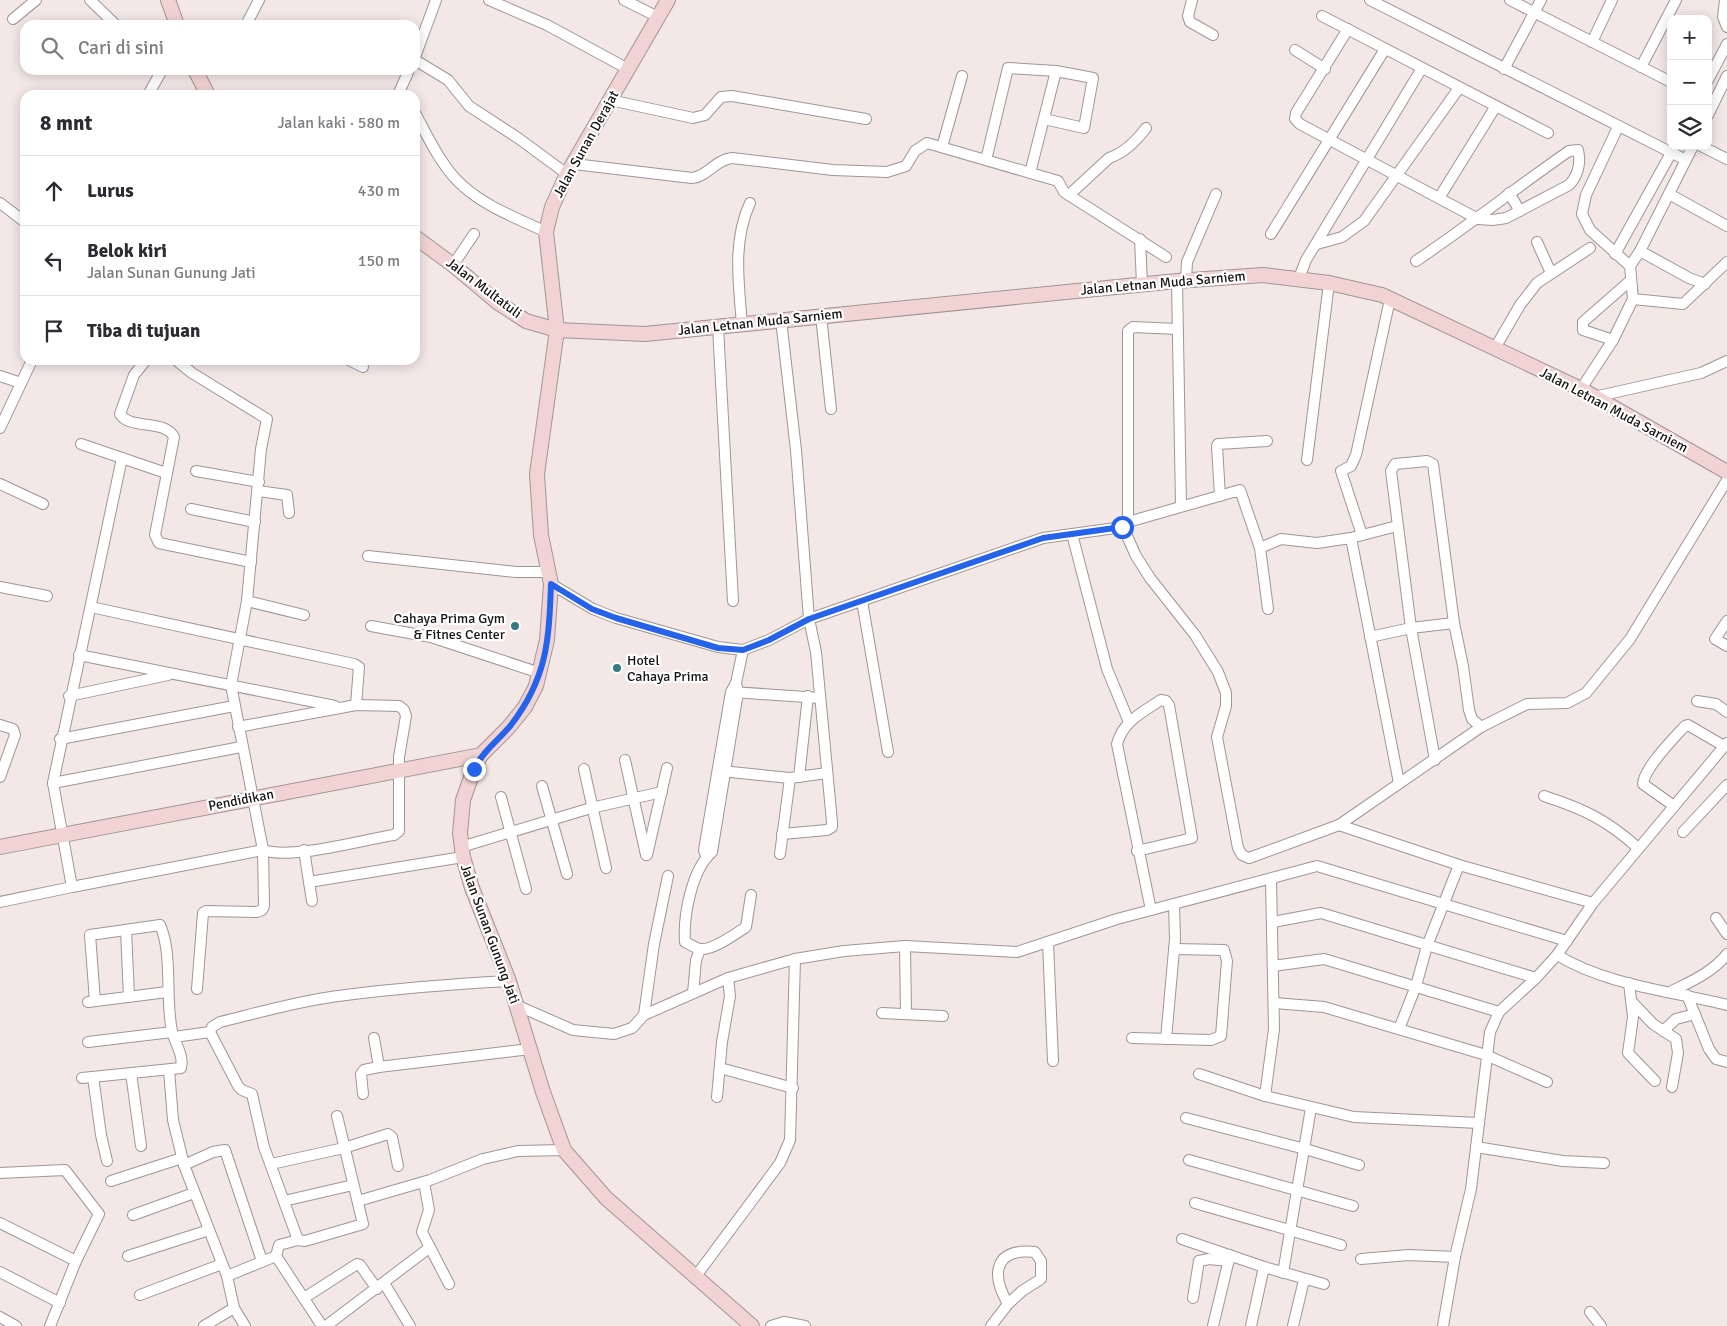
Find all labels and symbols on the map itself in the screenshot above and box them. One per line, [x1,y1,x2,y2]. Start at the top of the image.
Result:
street label: Jalan Sunan Derajat [550,87,623,201]
street label: Jalan Multatuli [443,254,525,322]
street label: Jalan Letnan Muda Sarniem [1080,267,1246,299]
street label: Jalan Letnan Muda Sarniem [677,305,843,339]
street label: Jalan Letnan Muda Sarniem [1537,364,1691,456]
route start [1111,516,1134,539]
place label: Cahaya Prima Gym & Fitnes Center [394,610,506,643]
marker: Cahaya Prima Gym & Fitnes Center [509,620,521,632]
place label: Hotel Cahaya Prima [627,652,709,685]
marker: Hotel Cahaya Prima [611,662,623,674]
route end [463,758,486,781]
street label: Pendidikan [207,785,275,815]
street label: Jalan Sunan Gunung Jati [457,862,523,1006]

